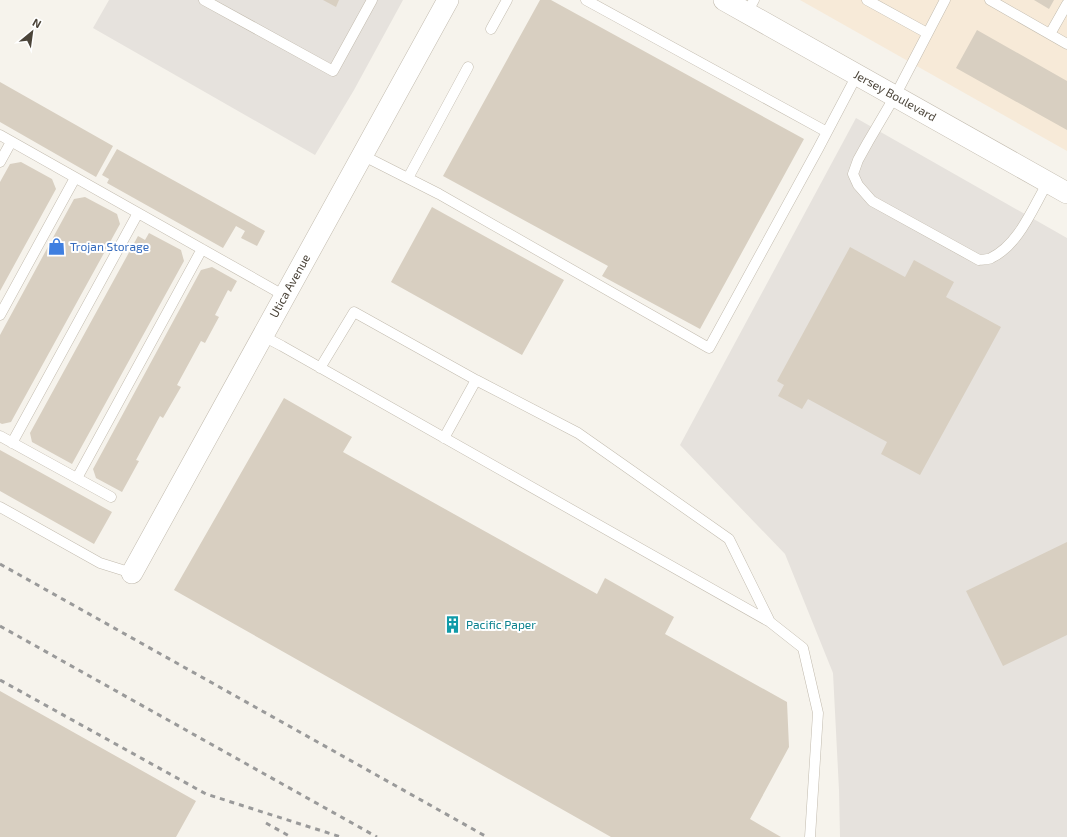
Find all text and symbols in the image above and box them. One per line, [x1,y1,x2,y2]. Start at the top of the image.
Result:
north arrow [12,12,52,52]
text: N [30,15,44,30]
street label: Jersey Boulevard [852,67,939,124]
shop icon: Trojan Storage [47,237,67,257]
place label: Trojan Storage [70,239,149,254]
street label: Utica Avenue [266,251,312,320]
building icon: Pacific Paper [443,615,463,635]
place label: Pacific Paper [466,617,536,631]

